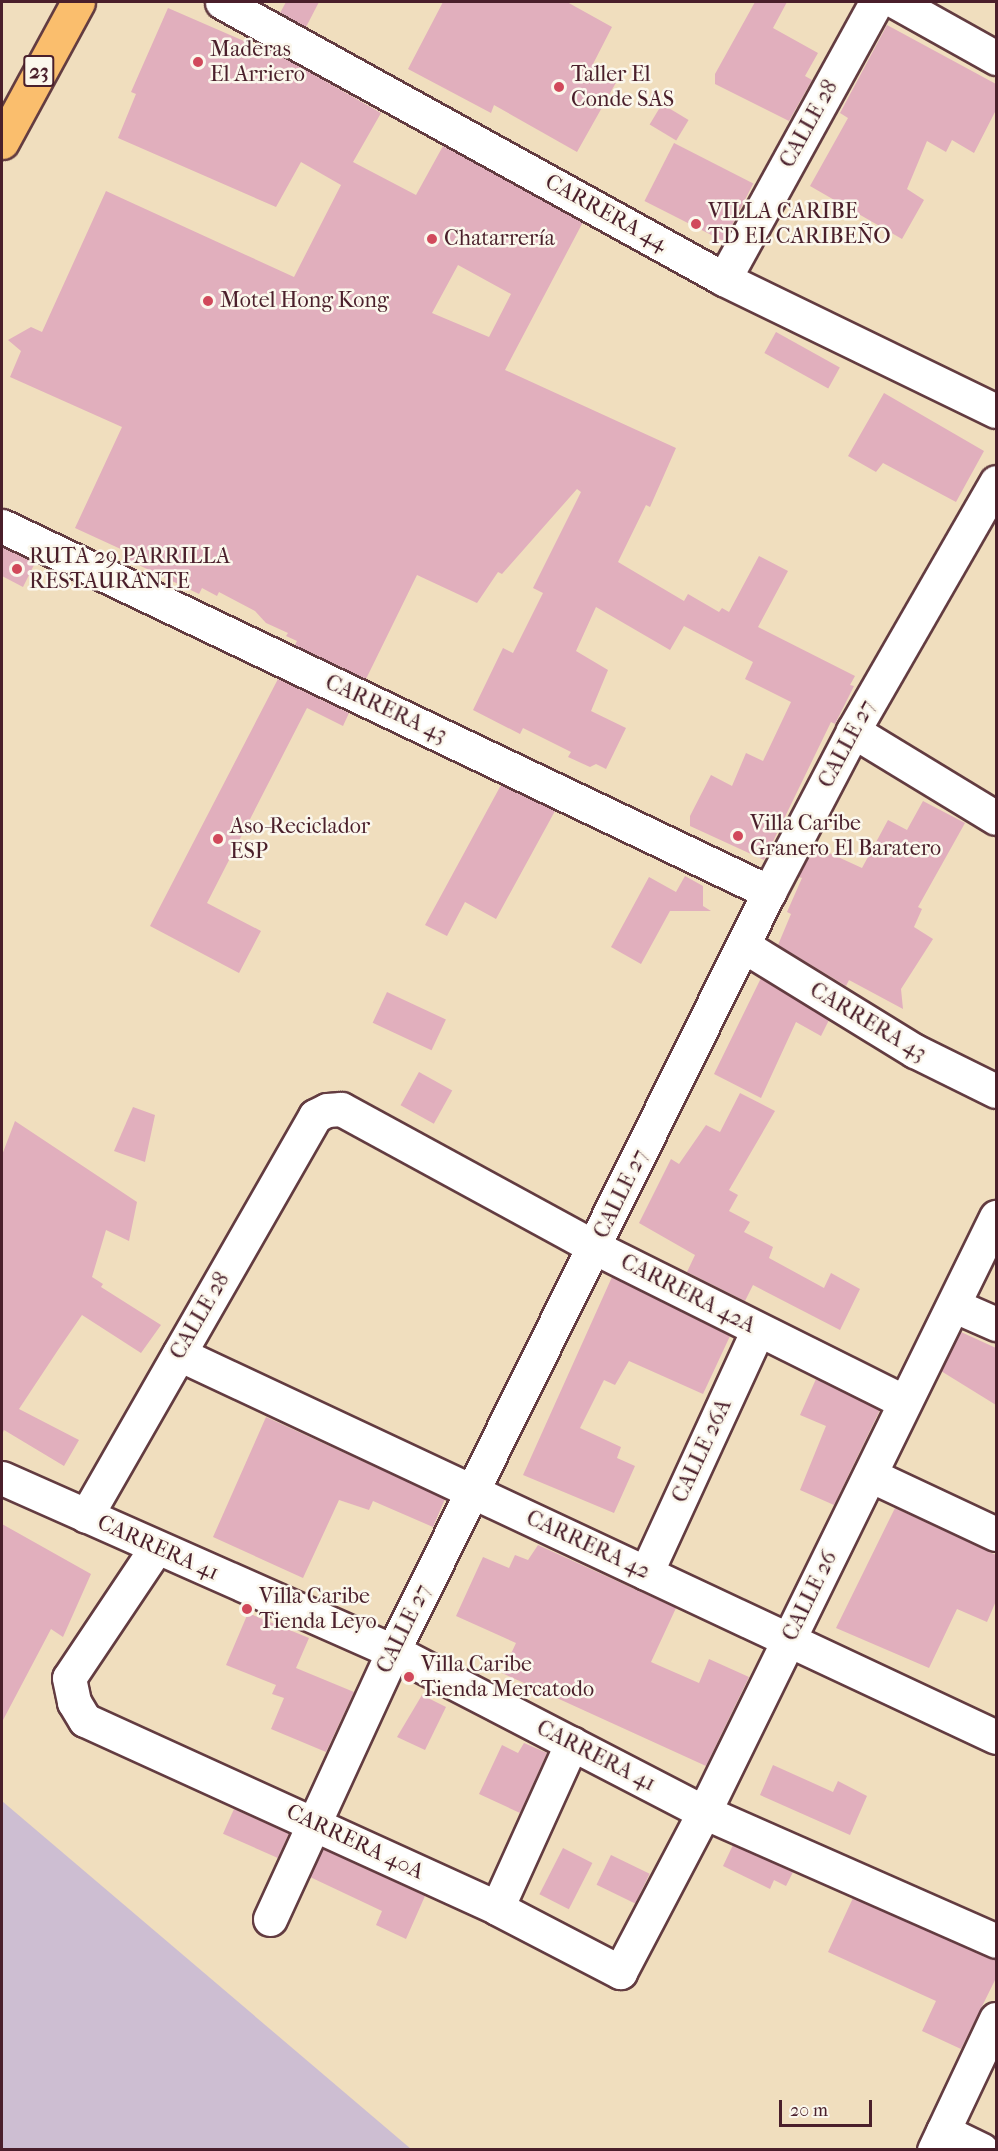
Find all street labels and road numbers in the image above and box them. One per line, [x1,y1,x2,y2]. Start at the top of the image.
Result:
road number: 23 [22,53,56,89]
street label: CALLE 28 [774,76,844,172]
street label: CARRERA 44 [540,169,672,257]
street label: CARRERA 43 [321,669,451,749]
street label: CALLE 27 [813,696,881,792]
street label: CARRERA 43 [805,977,931,1067]
street label: CALLE 27 [588,1145,654,1243]
street label: CARRERA 42A [616,1249,760,1339]
street label: CALLE 28 [165,1268,235,1364]
street label: CALLE 26A [667,1395,737,1507]
street label: CARRERA 42 [522,1505,654,1585]
street label: CARRERA 41 [93,1509,223,1587]
street label: CALLE 26 [777,1547,843,1645]
street label: CALLE 27 [371,1580,437,1678]
street label: CARRERA 41 [532,1715,660,1797]
street label: CARRERA 40A [282,1799,428,1885]

